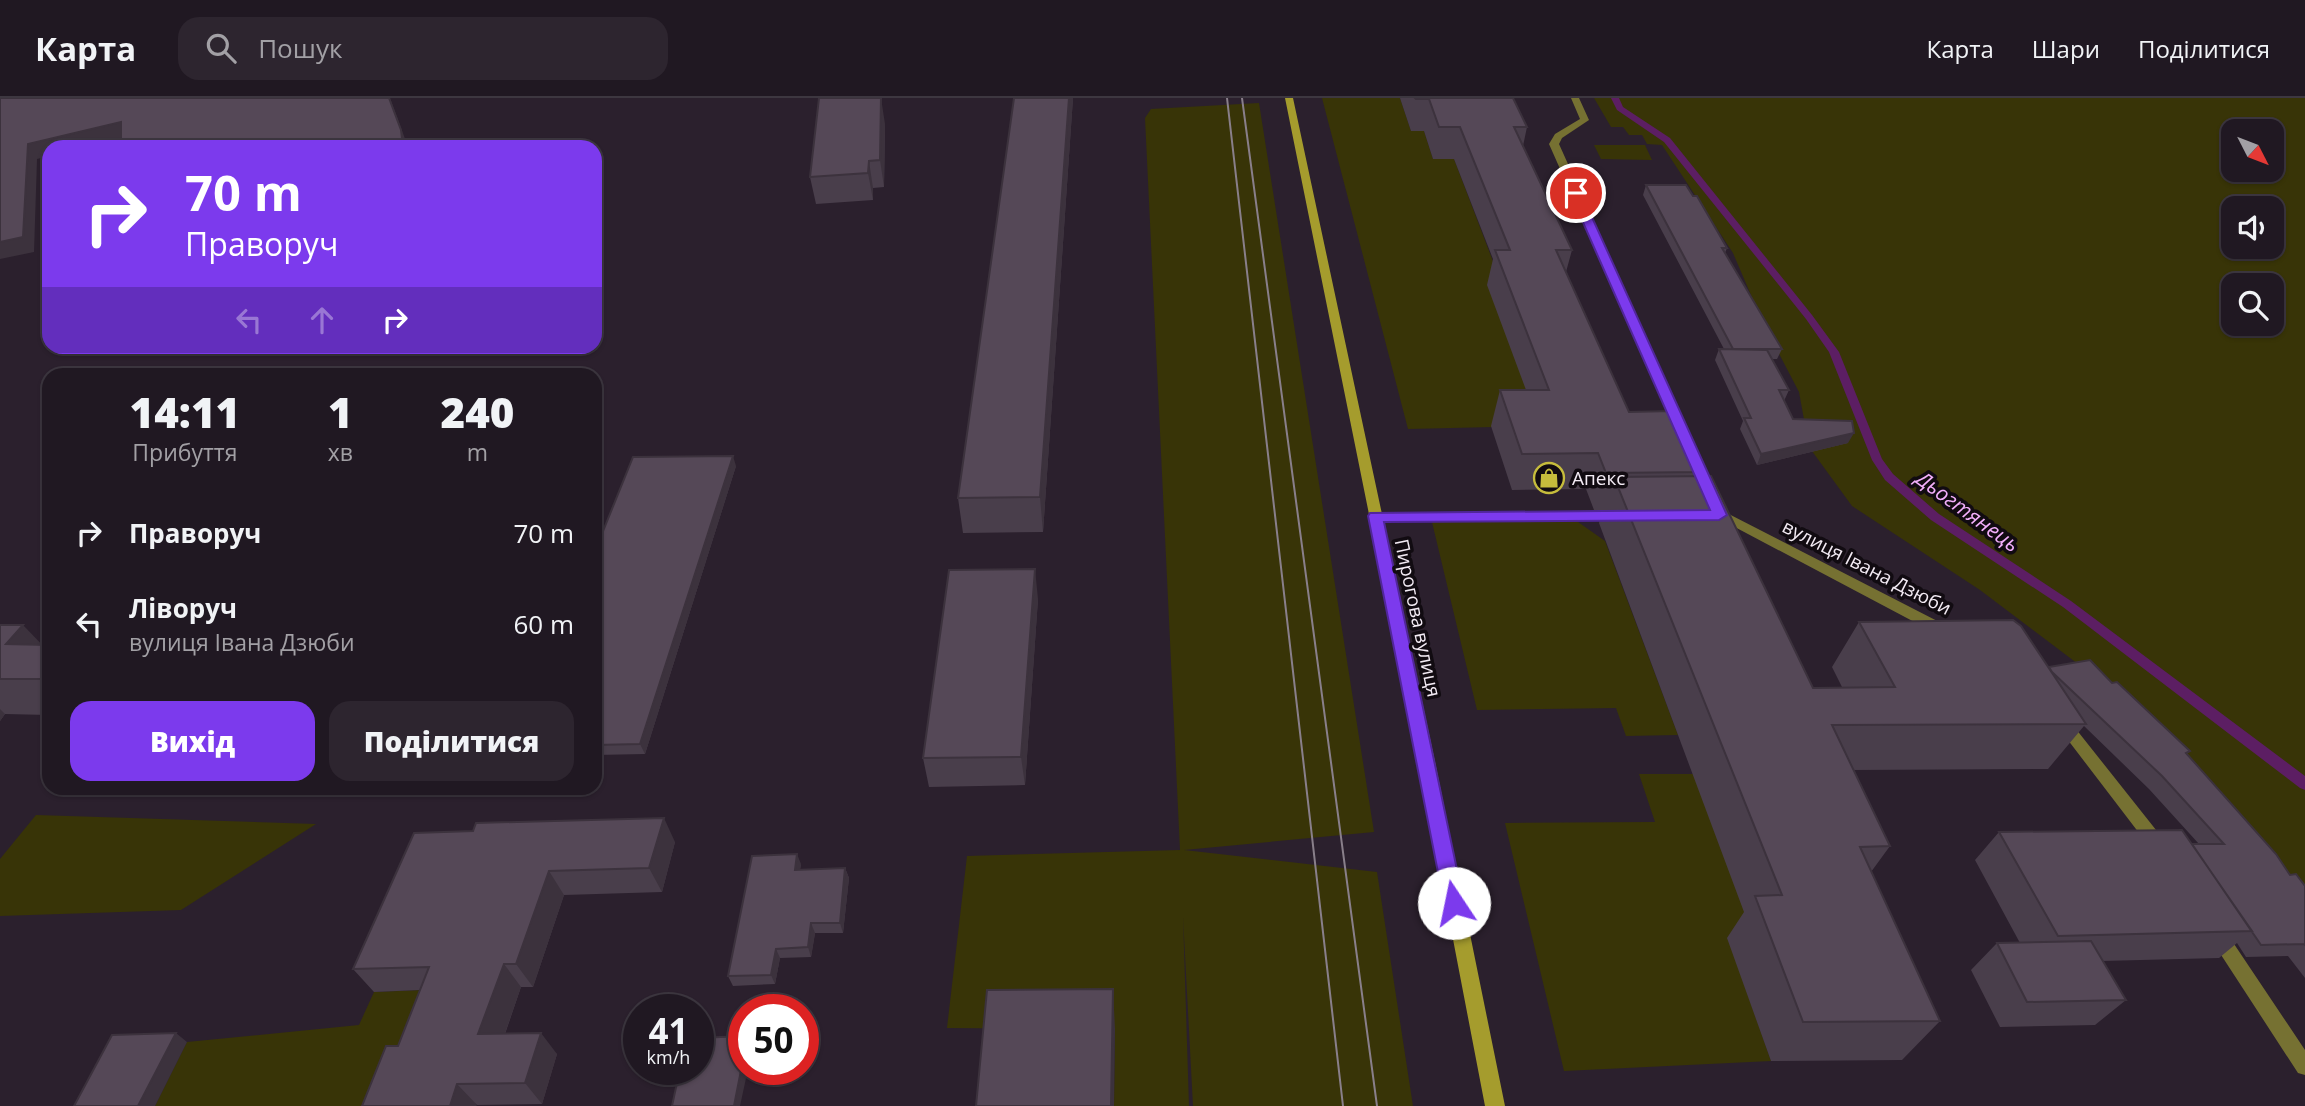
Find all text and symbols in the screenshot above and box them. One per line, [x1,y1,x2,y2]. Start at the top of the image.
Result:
search box [178,17,668,80]
text: Карта [35,26,136,71]
icon: search [202,29,240,67]
text: Пошук [258,30,342,66]
text: Карта [1927,32,1994,65]
text: Шари [2032,32,2100,65]
text: Поділитися [2138,32,2270,65]
north arrow [2221,119,2284,182]
map controls [2221,119,2284,336]
text: 70 m [185,159,302,225]
pin [1546,163,1606,223]
icon: right [70,168,161,259]
icon: arrive [1557,174,1595,212]
button: sound [2221,196,2284,259]
text: Праворуч [185,222,338,265]
button: search [2221,273,2284,336]
icon: left [230,301,268,339]
icon: ahead [303,301,341,339]
icon: right [376,301,414,339]
text: 14:11 [130,383,240,440]
text: 1 [328,383,353,440]
text: 240 [441,383,514,440]
text: Прибуття [132,436,237,468]
text: хв [328,436,353,468]
text: m [467,436,488,468]
shop icon: Апекс [1532,461,1566,495]
water label: Дьогтянець [1909,463,2025,558]
place label: Апекс [1572,465,1625,491]
street label: вулиця Івана Дзюби [1778,513,1956,621]
icon: right [70,514,108,552]
text: Праворуч [129,515,261,551]
text: 70 m [513,515,574,551]
street label: Пирогова вулиця [1389,537,1447,699]
text: Ліворуч [129,590,237,626]
icon: left [70,605,108,643]
text: 60 m [513,606,574,642]
text: вулиця Івана Дзюби [129,626,355,658]
button: Вихід [70,701,315,781]
button: Поділитися [329,701,574,781]
position arrow [1417,866,1491,940]
speed limit sign: 50 [728,994,819,1085]
text: 41 [648,1007,689,1054]
text: km/h [647,1045,690,1069]

